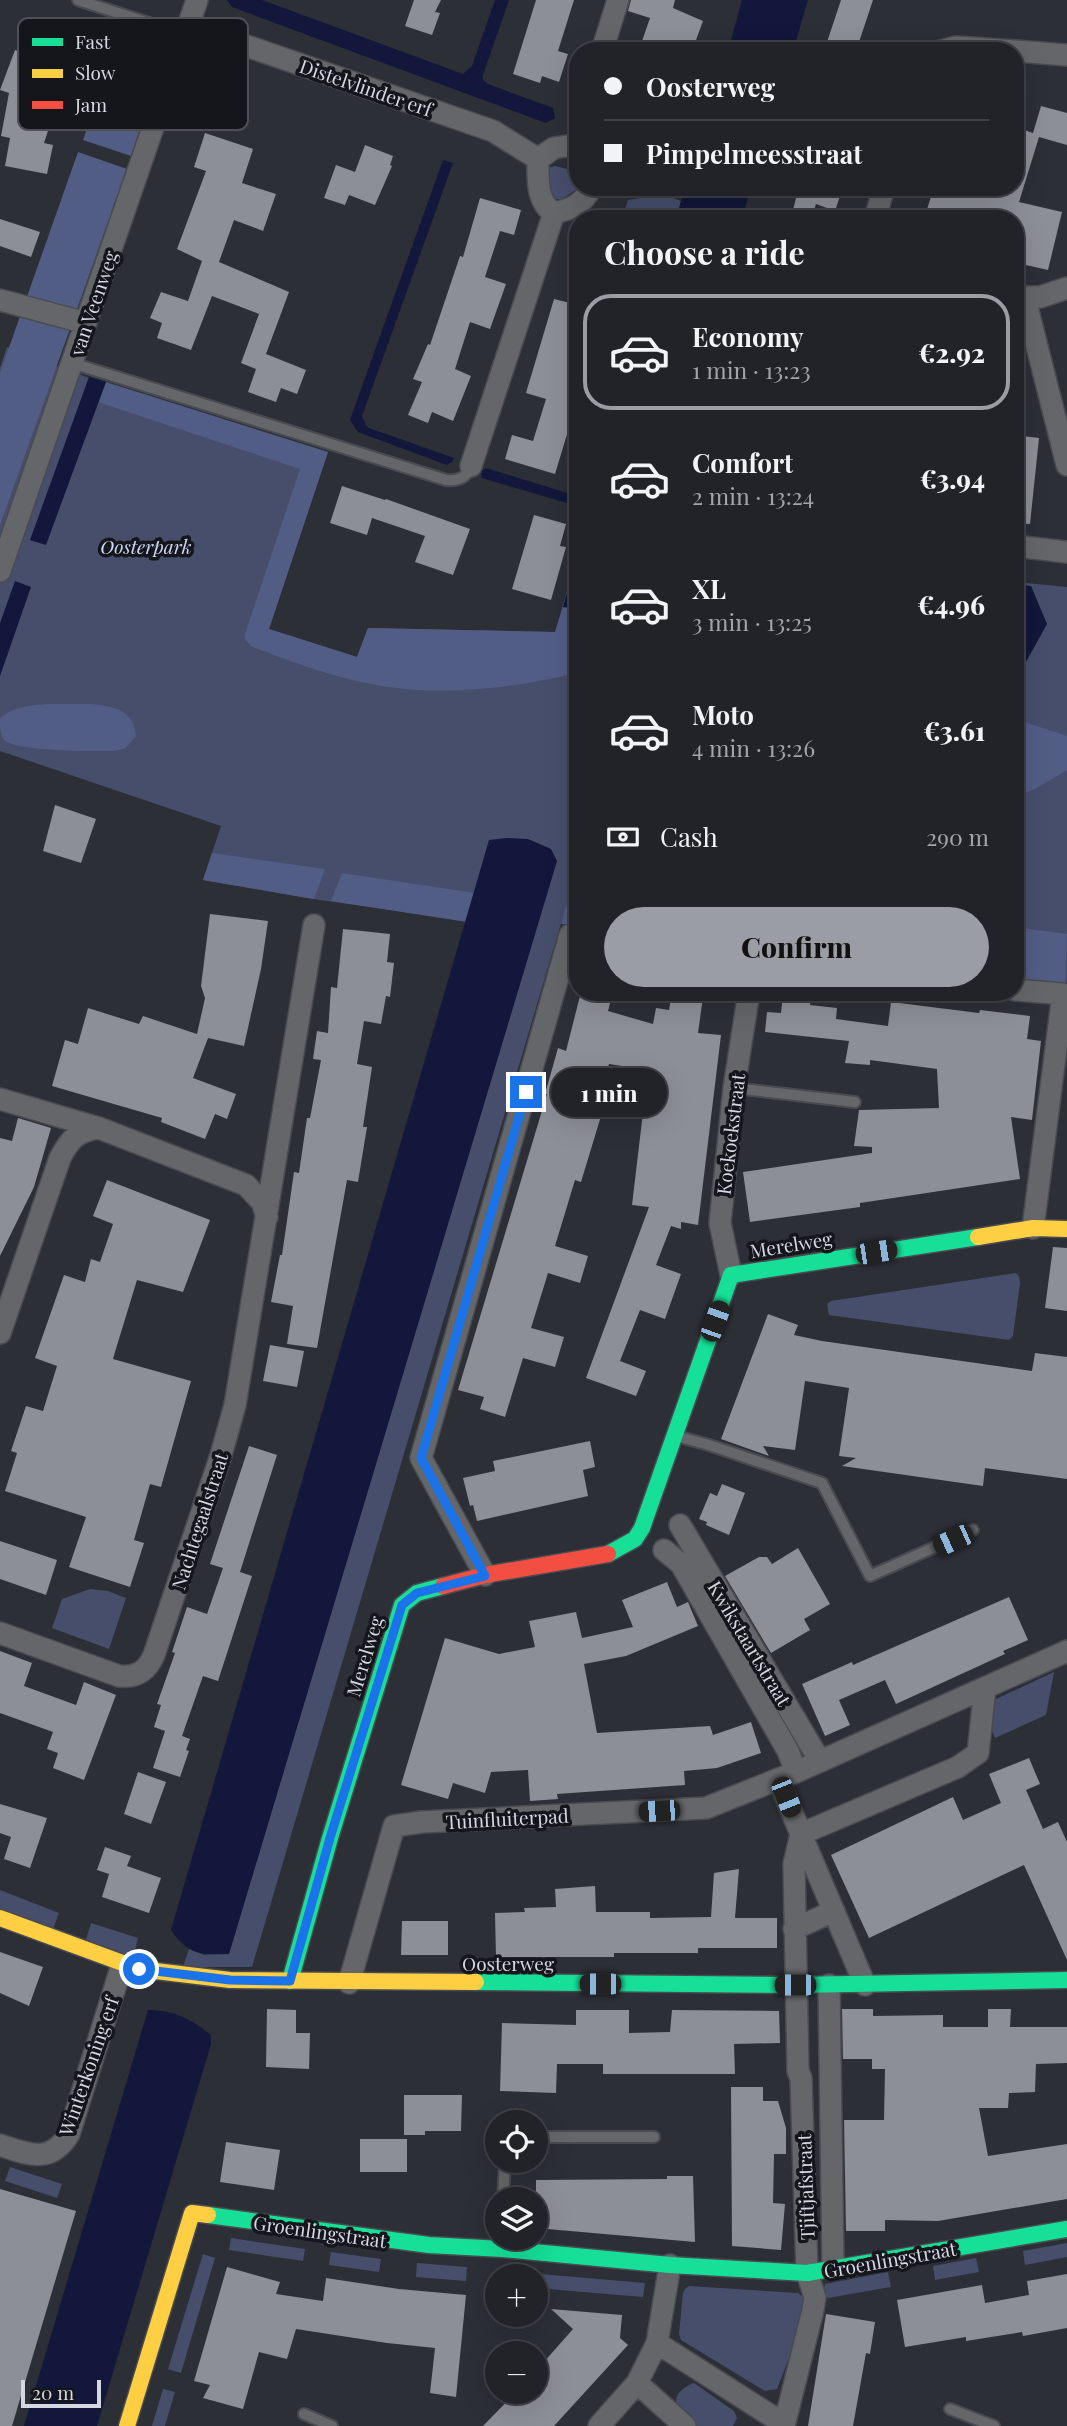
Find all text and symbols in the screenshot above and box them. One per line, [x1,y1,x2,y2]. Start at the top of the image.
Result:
legend [18,18,248,130]
text: Fast [75,28,111,54]
street label: Distelvlinder erf [296,52,437,122]
text: Slow [75,59,116,85]
text: Oosterweg [646,69,775,104]
text: Jam [74,91,107,117]
text: Pimpelmeesstraat [646,136,862,171]
text: Choose a ride [604,230,805,273]
street label: van Veenweg [63,247,123,360]
text: Economy [692,319,803,354]
icon: car [608,321,671,384]
text: €2.92 [918,335,985,370]
text: 1 min · 13:23 [692,354,811,385]
text: Comfort [692,445,793,480]
icon: car [608,447,671,510]
text: €3.94 [920,461,985,496]
text: 2 min · 13:24 [692,480,814,511]
park label: Oosterpark [100,533,192,559]
text: XL [692,571,726,606]
icon: car [608,573,671,636]
text: €4.96 [917,587,985,622]
text: 3 min · 13:25 [692,606,812,637]
text: Moto [692,697,754,732]
icon: car [608,699,671,762]
text: €3.61 [923,713,985,748]
text: 4 min · 13:26 [692,732,815,763]
icon: cash [604,818,642,856]
text: Cash [660,819,718,854]
text: 290 m [926,821,989,852]
button: Confirm [604,907,989,987]
callout: 1 min [550,1068,666,1116]
street label: Koekoekstraat [710,1072,750,1196]
route end [510,1076,542,1108]
text: 1 min [581,1077,637,1108]
street label: Merelweg [748,1225,834,1263]
car [854,1238,899,1266]
car [698,1298,733,1344]
street label: Nachtegaalstraat [165,1449,234,1593]
car [930,1522,977,1558]
street label: Kwikstaartstraat [702,1576,798,1711]
street label: Merelweg [339,1612,389,1700]
car [769,1774,804,1820]
car [638,1799,681,1823]
street label: Tuinfluiterpad [445,1802,569,1834]
street label: Oosterweg [462,1950,554,1976]
route start [123,1953,155,1985]
car [580,1974,622,1995]
car [775,1975,817,1996]
street label: Winterkoning erf [52,1991,125,2140]
map controls [485,2110,548,2404]
button: locate [485,2110,548,2173]
street label: Tjiftjafstraat [790,2133,820,2241]
button: layers [485,2187,548,2250]
street label: Groenlingstraat [252,2209,389,2253]
street label: Groenlingstraat [822,2234,959,2283]
button: + [485,2264,548,2327]
button: − [485,2341,548,2404]
scale bar [21,2377,102,2409]
text: 20 m [32,2379,74,2405]

